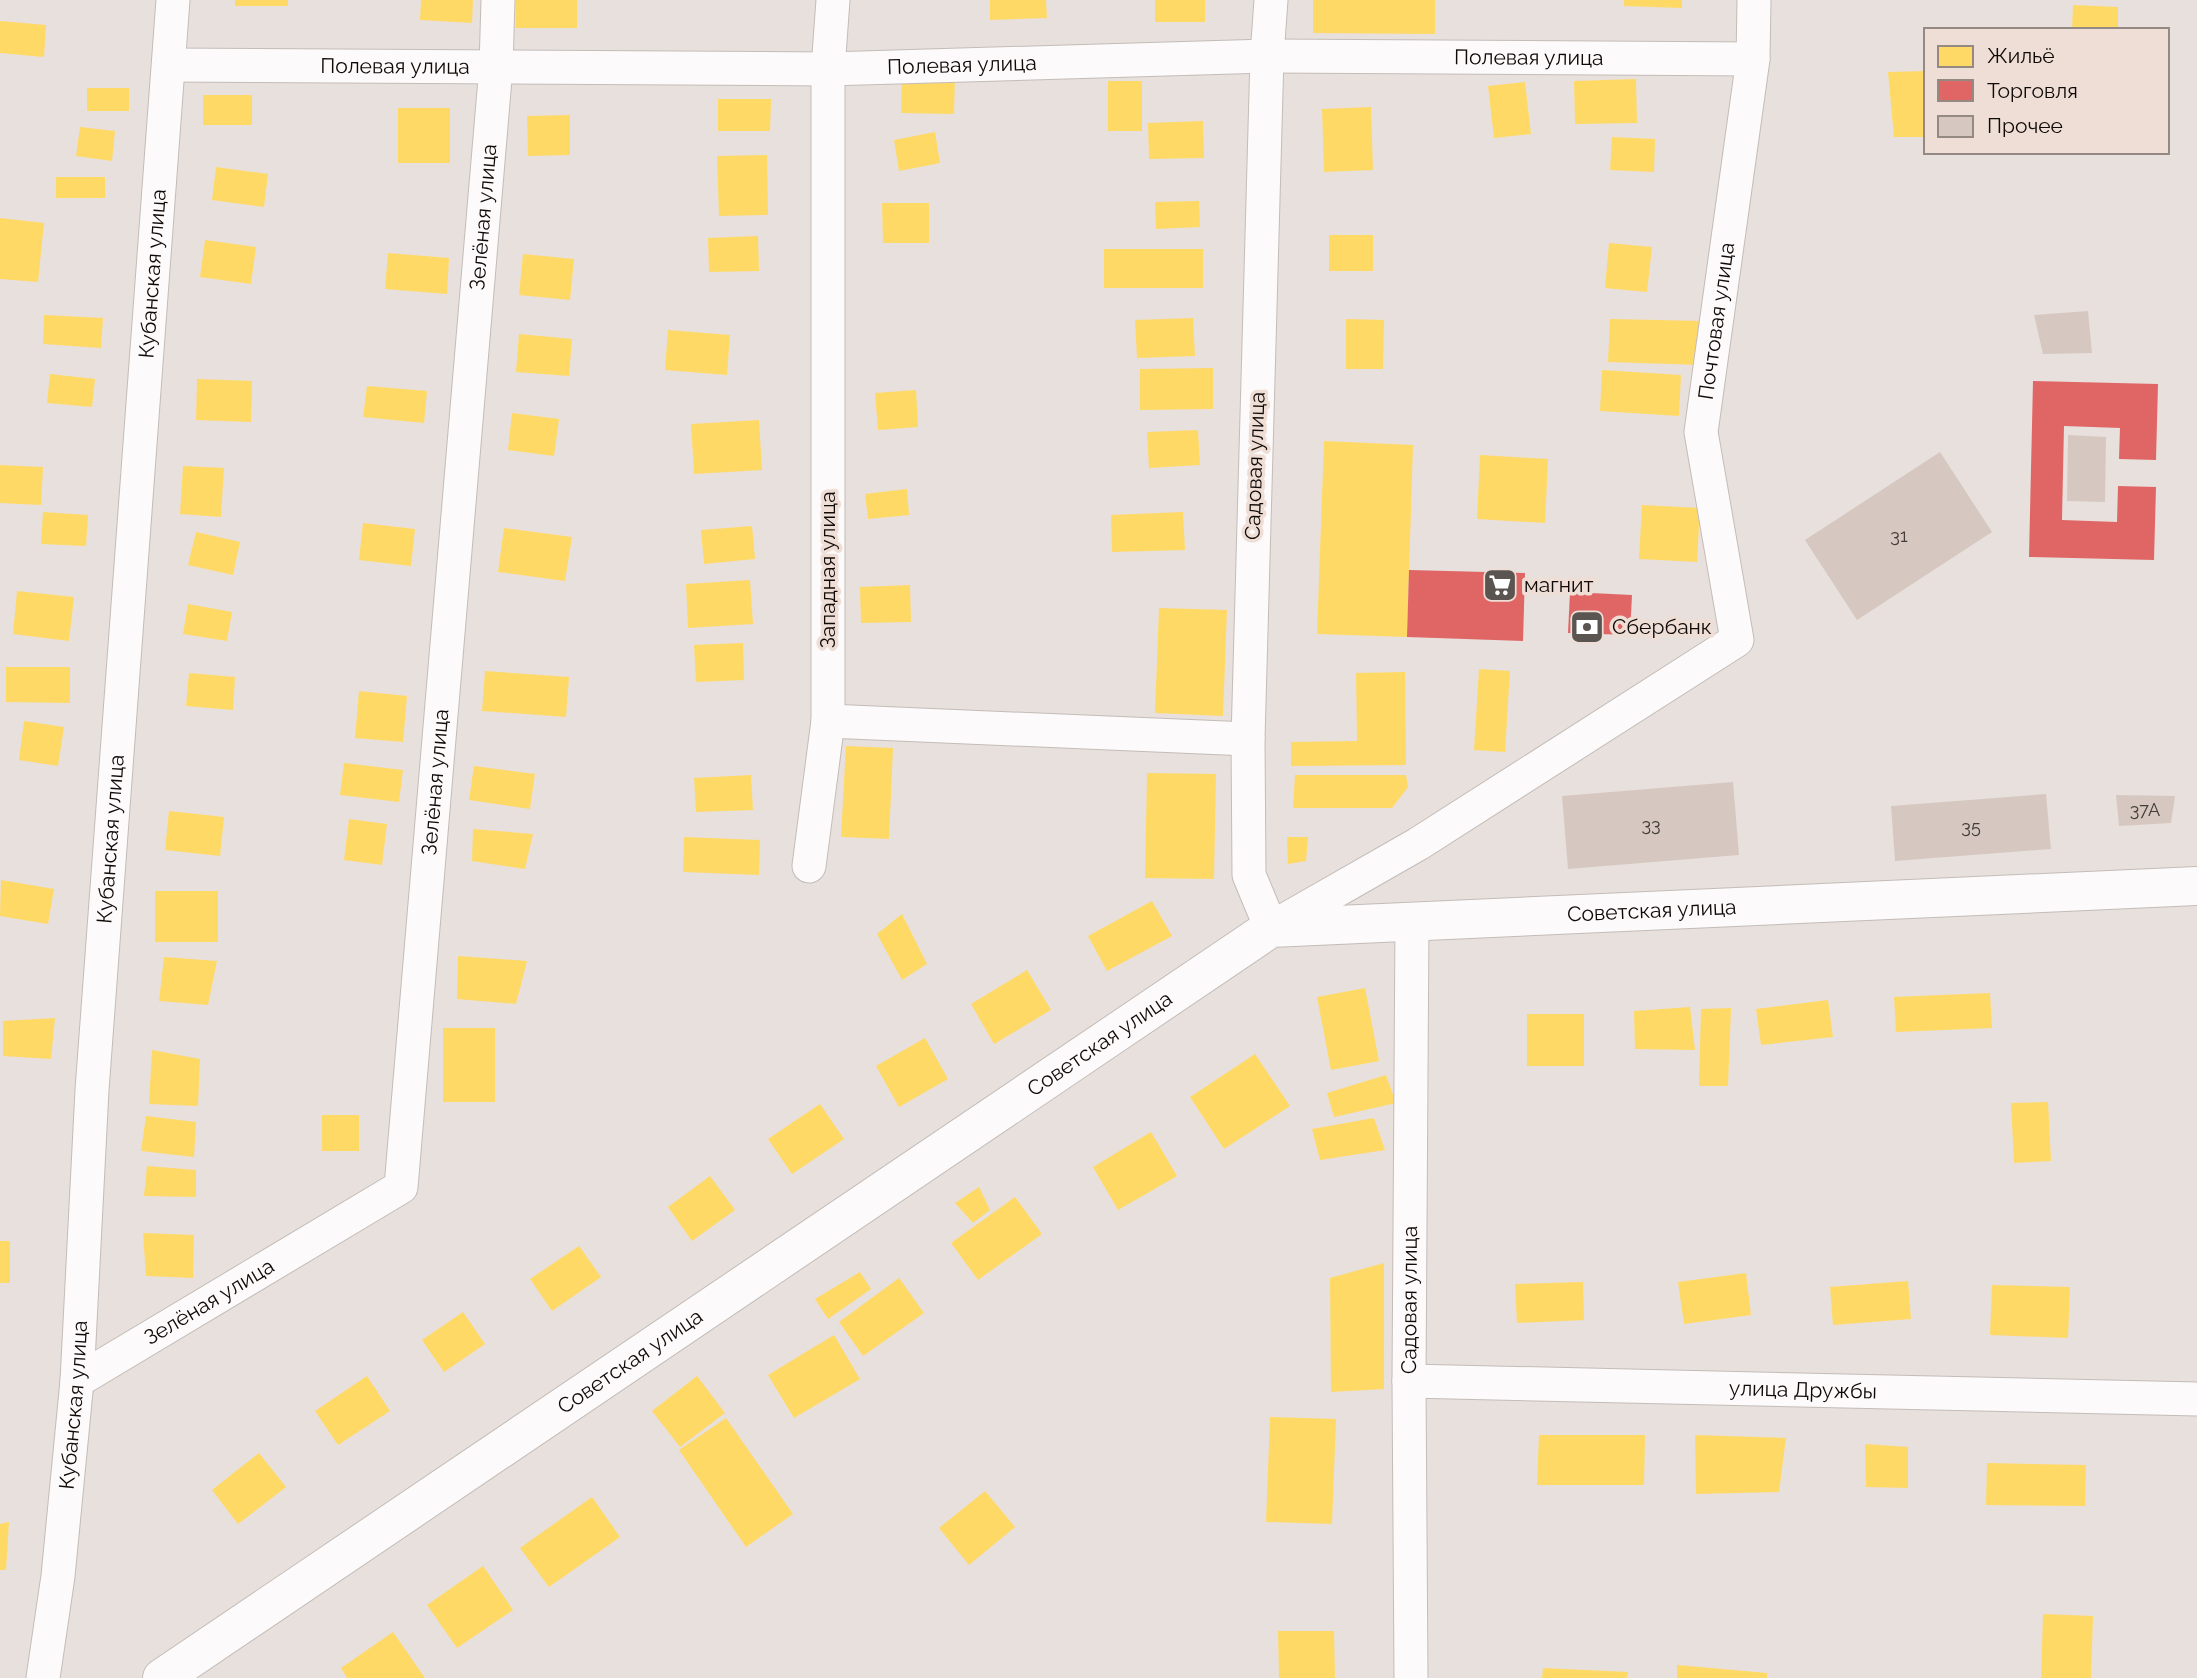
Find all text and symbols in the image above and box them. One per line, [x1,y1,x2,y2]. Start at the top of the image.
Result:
legend [1924,28,2169,154]
text: Жильё [1987,43,2055,68]
street label: Полевая улица [1454,44,1604,70]
street label: Полевая улица [887,50,1037,79]
street label: Полевая улица [320,53,470,79]
text: Торговля [1987,78,2078,103]
text: Прочее [1987,113,2063,138]
street label: Зелёная улица [464,143,501,291]
street label: Кубанская улица [133,188,171,359]
street label: Почтовая улица [1693,241,1739,401]
street label: Садовая улица [1239,391,1270,541]
street label: Западная улица [815,491,840,649]
house number: 31 [1890,525,1908,546]
supermarket icon: магнит [1481,566,1519,604]
place label: магнит [1524,572,1593,597]
bank icon: Сбербанк [1568,608,1606,646]
place label: Сбербанк [1612,614,1712,639]
street label: Зелёная улица [416,708,454,856]
street label: Кубанская улица [91,754,129,924]
house number: 37А [2130,799,2160,820]
house number: 33 [1641,814,1661,835]
house number: 35 [1961,816,1981,837]
street label: Советская улица [1567,894,1737,927]
street label: Советская улица [1022,986,1177,1101]
street label: Садовая улица [1396,1226,1422,1374]
street label: Зелёная улица [139,1253,278,1350]
street label: Советская улица [553,1303,707,1419]
street label: Кубанская улица [54,1320,92,1490]
street label: улица Дружбы [1729,1375,1877,1404]

